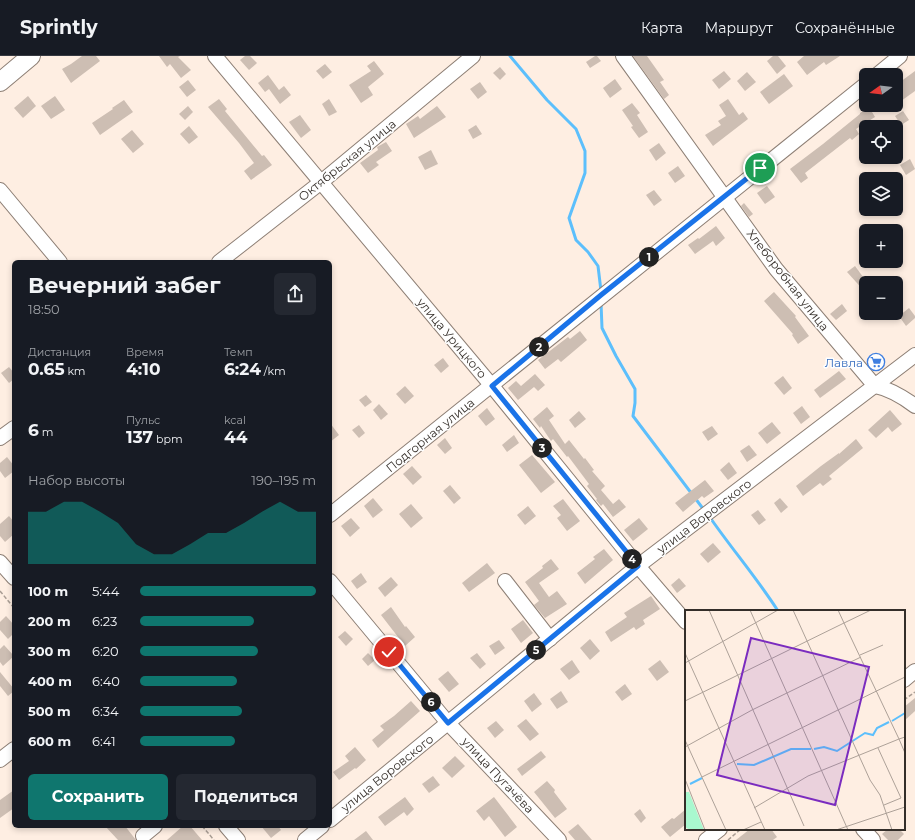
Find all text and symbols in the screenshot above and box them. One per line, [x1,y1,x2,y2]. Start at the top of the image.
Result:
text: Sprintly [20,16,98,39]
text: Карта [641,19,683,37]
text: Маршрут [705,19,773,37]
text: Сохранённые [795,19,895,37]
north arrow [859,68,903,112]
map controls [859,68,903,320]
street label: Октябрьская улица [295,116,399,204]
button: locate [859,120,903,164]
pin [743,151,777,185]
icon: arrive [749,157,771,179]
button: layers [859,172,903,216]
button: + [859,224,903,268]
street label: Хлеборобная улица [744,226,832,334]
pin: 1 [639,247,659,267]
text: 1 [647,250,651,264]
text: Вечерний забег [28,272,221,299]
button: share [274,273,316,315]
button: − [859,276,903,320]
street label: улица Урицкого [413,294,490,382]
text: 18:50 [28,301,60,317]
pin: 2 [529,337,549,357]
text: 2 [536,340,542,354]
text: Дистанция [28,345,91,359]
text: Время [126,345,164,359]
text: Темп [224,345,253,359]
supermarket icon: Лавла [866,352,886,372]
place label: Лавла [825,355,863,370]
text: 0.65 [28,359,65,379]
text: 4:10 [126,359,161,379]
text: 6:24 [224,359,261,379]
text: km [65,364,86,378]
text: /km [261,364,286,378]
street label: Подгорная улица [383,395,477,475]
text: Пульс [126,413,160,427]
text: kcal [224,413,246,427]
text: 6 [28,420,39,440]
text: m [39,425,53,439]
text: 137 [126,427,153,447]
text: 44 [224,427,247,447]
text: bpm [153,432,183,446]
pin: 3 [532,438,552,458]
text: 3 [539,441,545,455]
text: Набор высоты [28,472,125,488]
text: 190–195 m [251,472,316,488]
street label: улица Воровского [653,475,755,557]
pin: 4 [622,549,642,569]
text: 4 [628,552,636,566]
text: 100 m [28,583,68,599]
text: 5:44 [92,583,119,599]
inset map [685,610,905,830]
text: 200 m [28,613,71,629]
text: 6:23 [92,613,117,629]
pin [372,635,406,669]
pin: 5 [526,640,546,660]
icon: check [378,641,400,663]
text: 300 m [28,643,71,659]
text: 6:20 [92,643,119,659]
text: 5 [533,643,539,657]
text: 400 m [28,673,72,689]
text: 6:40 [92,673,120,689]
pin: 6 [421,692,441,712]
text: 6 [427,695,435,709]
text: 500 m [28,703,71,719]
text: 6:34 [92,703,119,719]
street label: улица Воровского [337,731,437,816]
text: 600 m [28,733,71,749]
text: 6:41 [92,733,116,749]
street label: улица Пугачёва [458,733,537,816]
button: Сохранить [28,774,168,820]
button: Поделиться [176,774,316,820]

